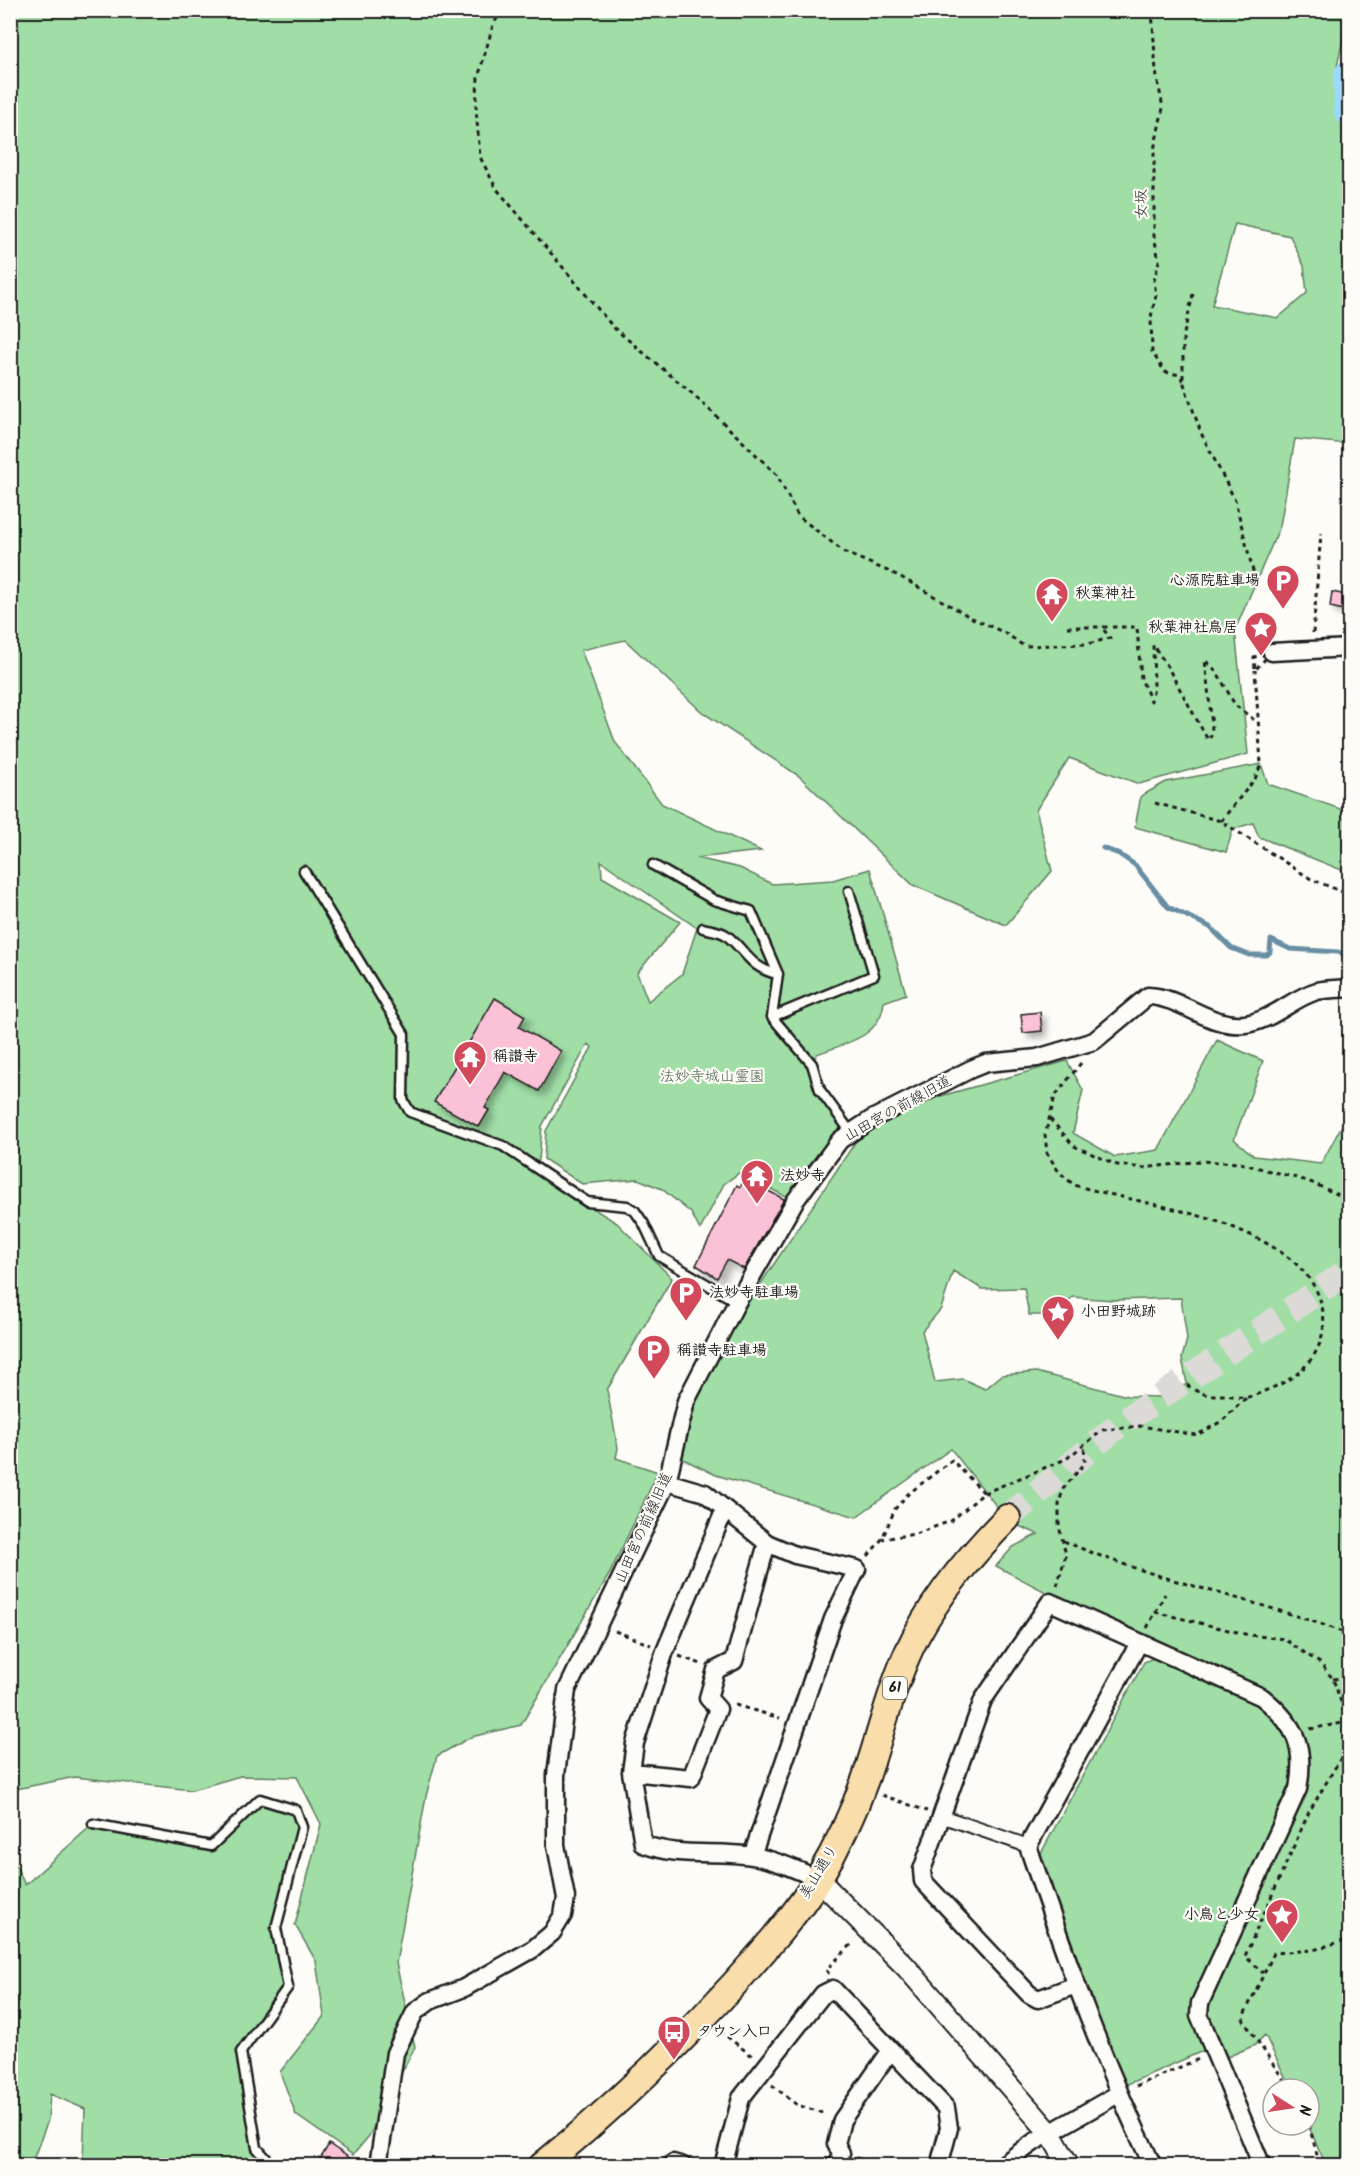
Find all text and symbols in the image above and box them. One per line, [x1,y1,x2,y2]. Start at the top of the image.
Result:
street label: 女坂 [1130,189,1154,219]
parking icon: 心源院駐車場 [1265,563,1301,610]
place label: 心源院駐車場 [1170,569,1260,593]
temple icon: 秋葉神社 [1034,576,1070,623]
place label: 秋葉神社 [1075,582,1135,606]
place icon: 秋葉神社鳥居 [1243,610,1279,657]
place label: 秋葉神社鳥居 [1148,616,1238,640]
temple icon: 稱讃寺 [452,1039,488,1086]
place label: 稱讃寺 [493,1045,538,1069]
park label: 法妙寺城山霊園 [659,1065,765,1089]
street label: 山田宮の前線旧道 [840,1069,956,1149]
temple icon: 法妙寺 [739,1158,775,1205]
place label: 法妙寺 [780,1164,825,1188]
parking icon: 法妙寺駐車場 [668,1275,704,1322]
place label: 法妙寺駐車場 [709,1281,799,1305]
place icon: 小田野城跡 [1040,1294,1076,1341]
place label: 小田野城跡 [1081,1300,1156,1324]
parking icon: 稱讃寺駐車場 [636,1333,672,1380]
place label: 稱讃寺駐車場 [677,1339,767,1363]
street label: 山田宮の前線旧道 [609,1468,679,1588]
road number: 61 [883,1677,907,1699]
street label: 美山通り [793,1840,845,1904]
place icon: 小鳥と少女 [1264,1897,1300,1944]
place label: 小鳥と少女 [1184,1903,1259,1927]
bus stop icon: タウン入口 [656,2014,692,2061]
place label: タウン入口 [697,2020,772,2044]
north arrow [1261,2077,1321,2137]
text: N [1291,2102,1317,2117]

